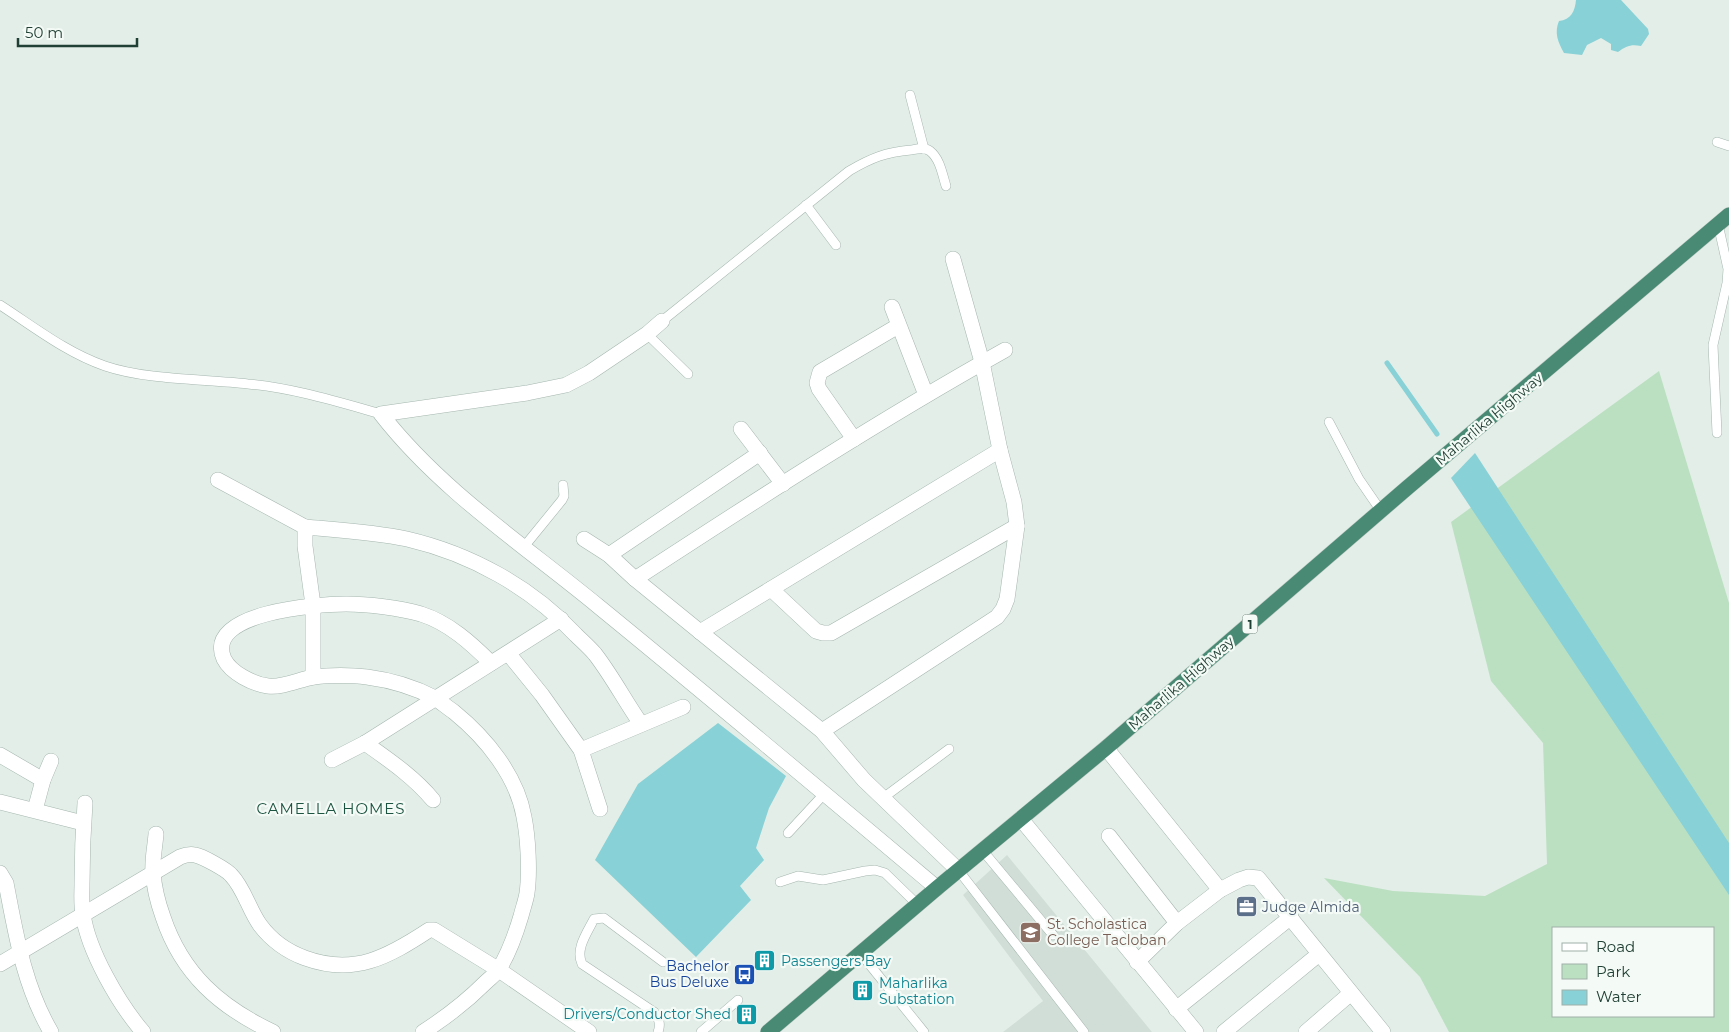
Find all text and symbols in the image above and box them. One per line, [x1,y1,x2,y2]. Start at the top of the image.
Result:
scale bar [18,15,136,47]
text: 50 m [25,23,63,42]
street label: Maharlika Highway [1432,369,1547,469]
road number: 1 [1242,614,1258,634]
street label: Maharlika Highway [1124,632,1238,734]
district label: CAMELLA HOMES [256,799,406,818]
office icon: Judge Almida [1234,895,1258,919]
place label: Judge Almida [1261,898,1360,916]
place label: St. Scholastica College Tacloban [1047,915,1166,949]
school or university icon: St. Scholastica College Tacloban [1019,920,1043,944]
legend [1552,927,1714,1017]
text: Road [1596,937,1635,956]
building icon: Passengers Bay [753,949,777,973]
place label: Passengers Bay [781,952,891,970]
place label: Bachelor Bus Deluxe [650,957,729,991]
bus stop icon: Bachelor Bus Deluxe [733,962,757,986]
text: Park [1596,962,1630,981]
place label: Maharlika Substation [879,974,955,1008]
building icon: Maharlika Substation [851,979,875,1003]
text: Water [1596,987,1642,1006]
building icon: Drivers/Conductor Shed [735,1002,759,1026]
place label: Drivers/Conductor Shed [563,1005,731,1023]

